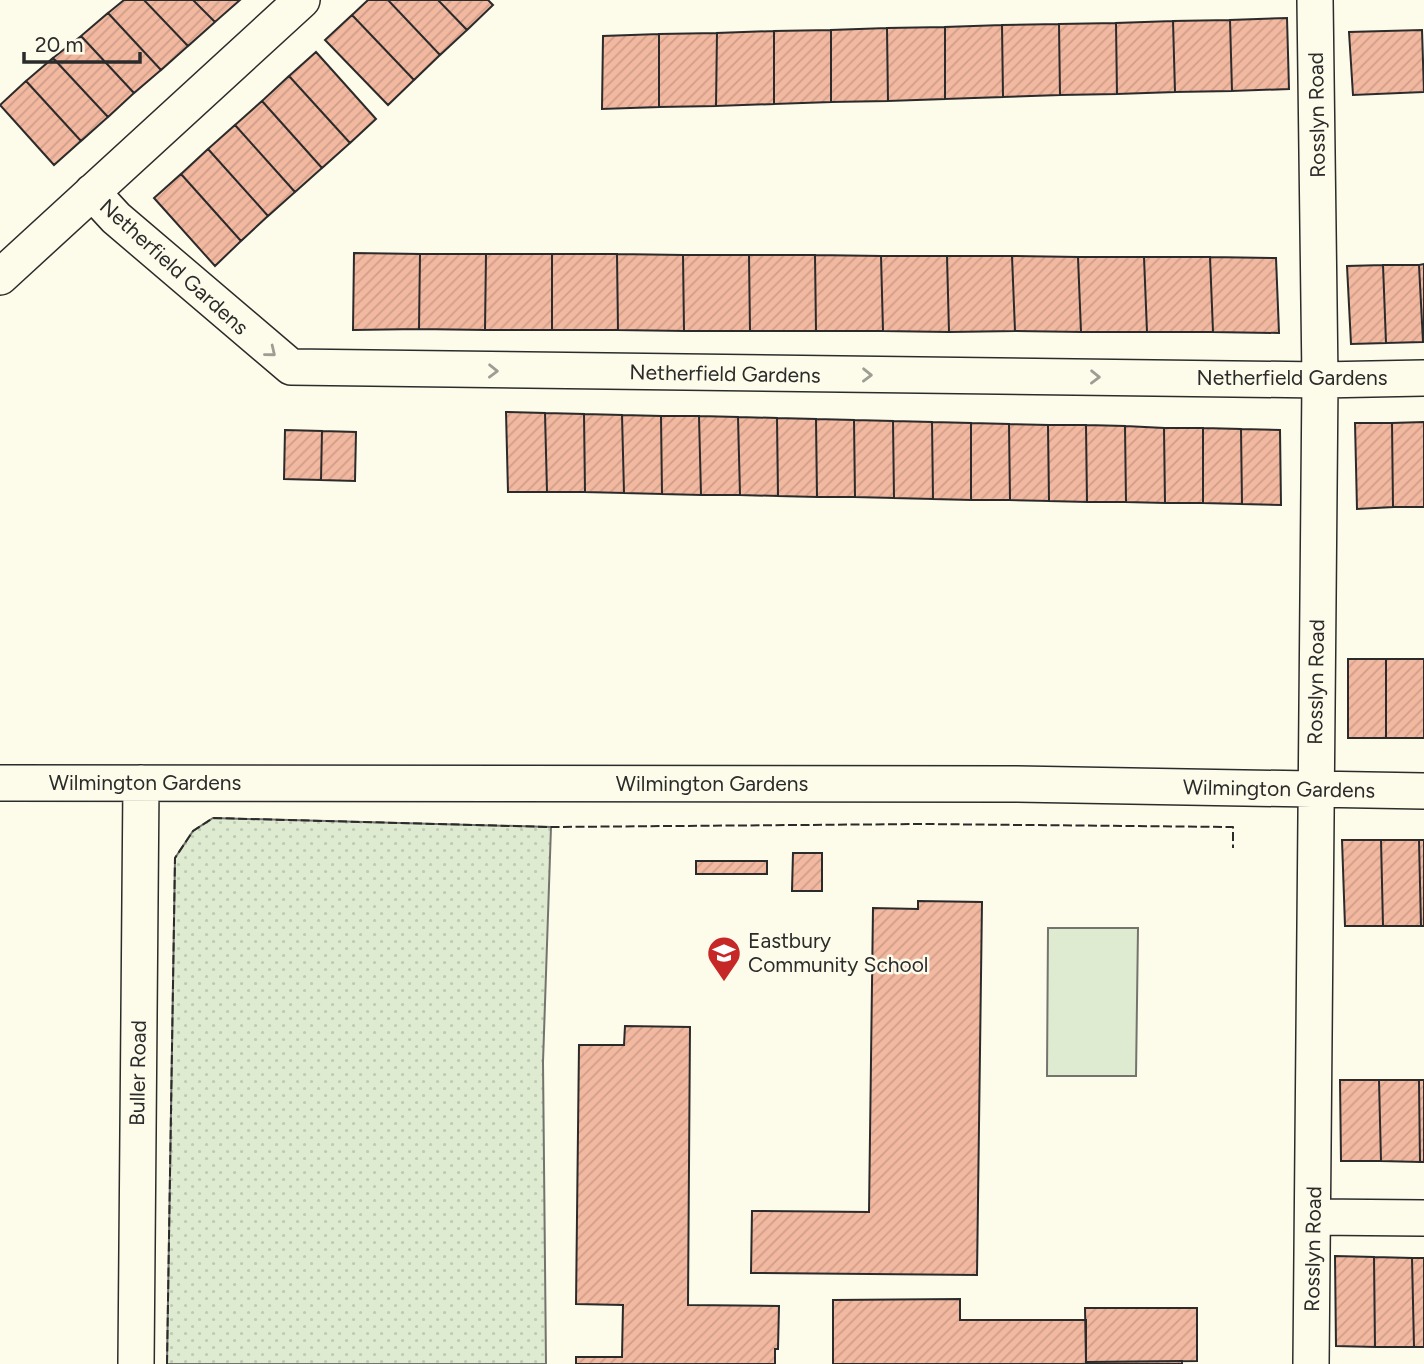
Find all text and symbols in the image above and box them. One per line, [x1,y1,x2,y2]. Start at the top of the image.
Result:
scale bar [24,21,140,65]
text: 20 m [35,32,83,57]
street label: Rosslyn Road [1303,52,1330,178]
street label: Netherfield Gardens [95,193,254,340]
one-way arrow [263,343,275,356]
street label: Netherfield Gardens [629,359,821,388]
one-way arrow [488,363,498,379]
street label: Netherfield Gardens [1196,365,1388,390]
one-way arrow [862,367,873,383]
one-way arrow [1090,369,1100,385]
street label: Rosslyn Road [1302,619,1329,745]
street label: Wilmington Gardens [49,770,241,795]
street label: Wilmington Gardens [616,771,808,796]
street label: Wilmington Gardens [1183,774,1375,803]
place label: Eastbury Community School [748,928,929,977]
school or university icon: Eastbury Community School [705,934,743,983]
street label: Buller Road [124,1020,151,1126]
street label: Rosslyn Road [1299,1186,1326,1312]

